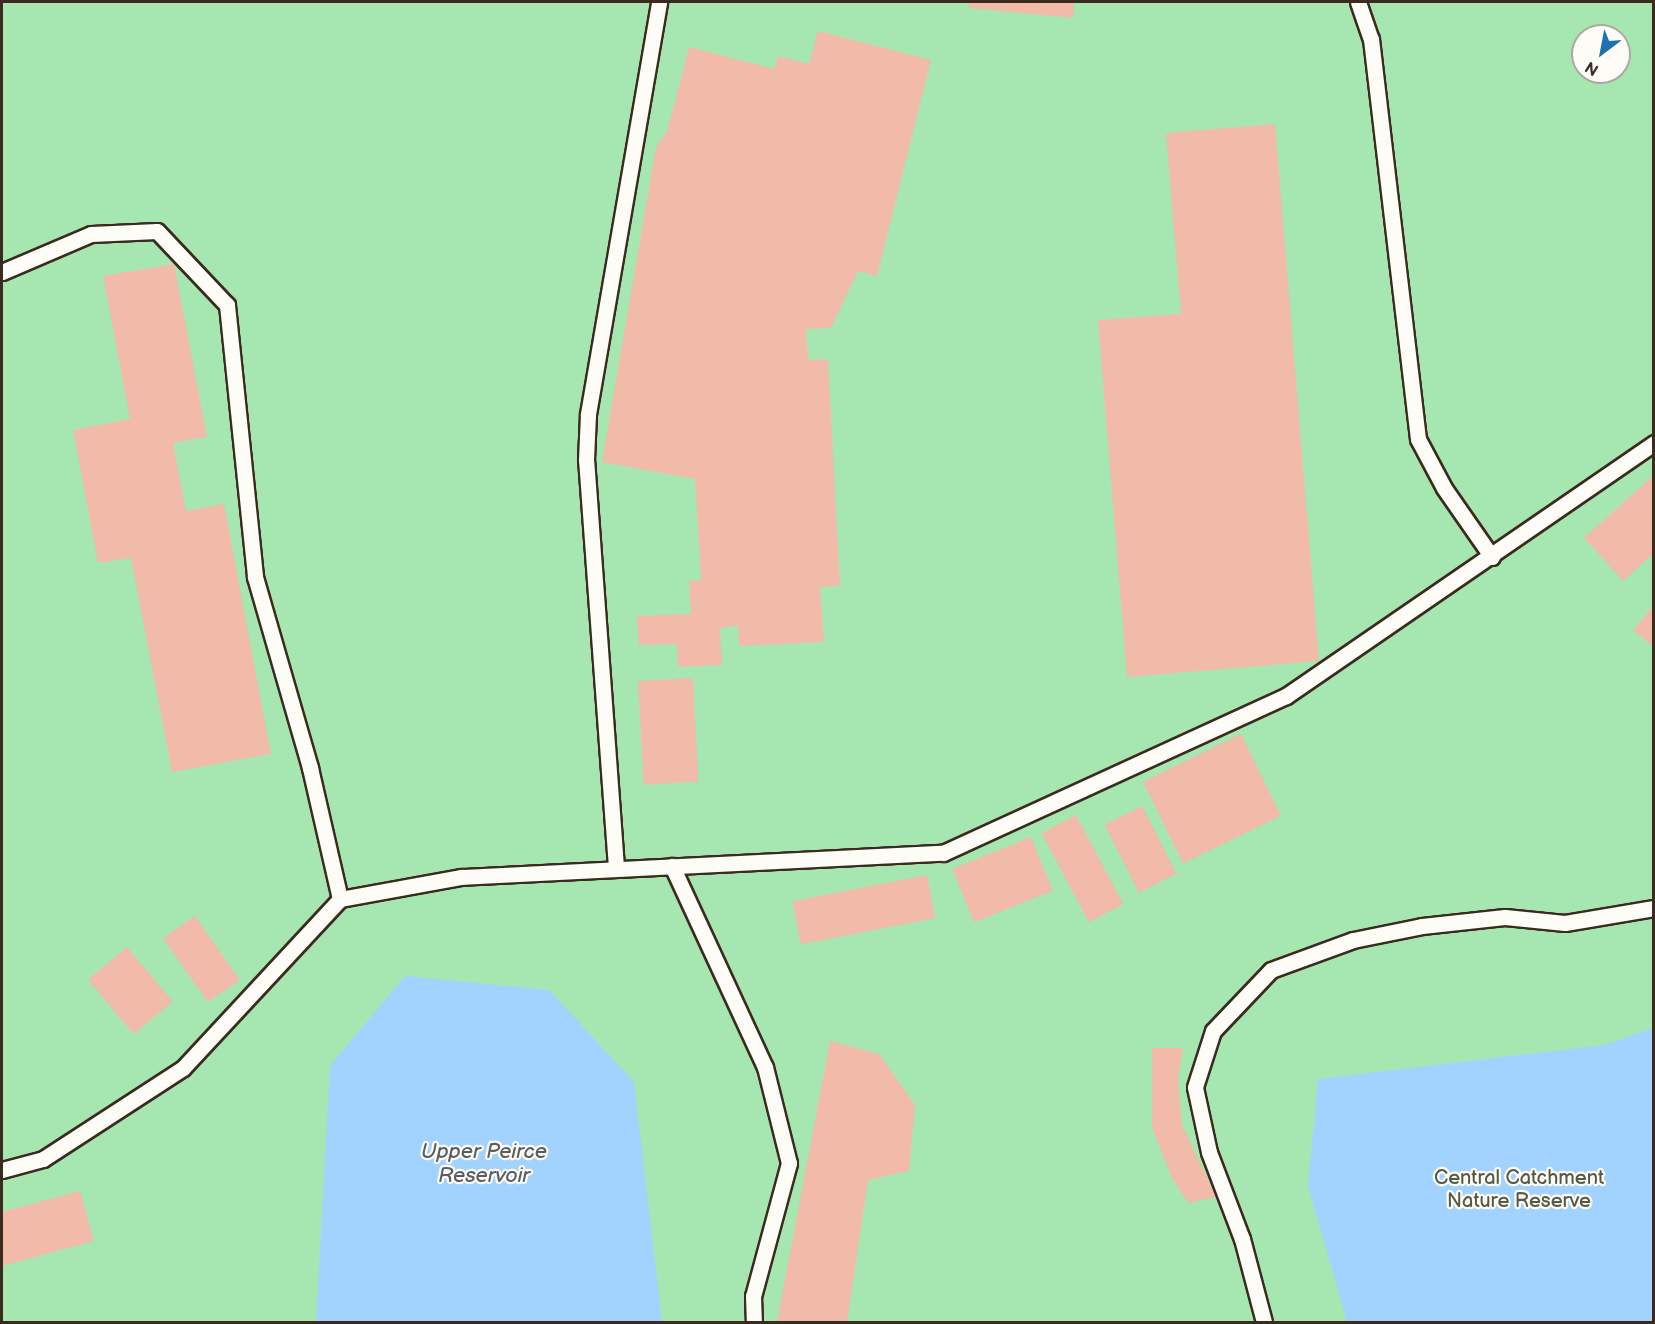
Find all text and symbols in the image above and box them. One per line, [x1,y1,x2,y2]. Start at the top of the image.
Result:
north arrow [1571,24,1631,84]
text: N [1582,57,1602,79]
water label: Upper Peirce Reservoir [421,1139,547,1189]
park label: Central Catchment Nature Reserve [1434,1166,1604,1213]

